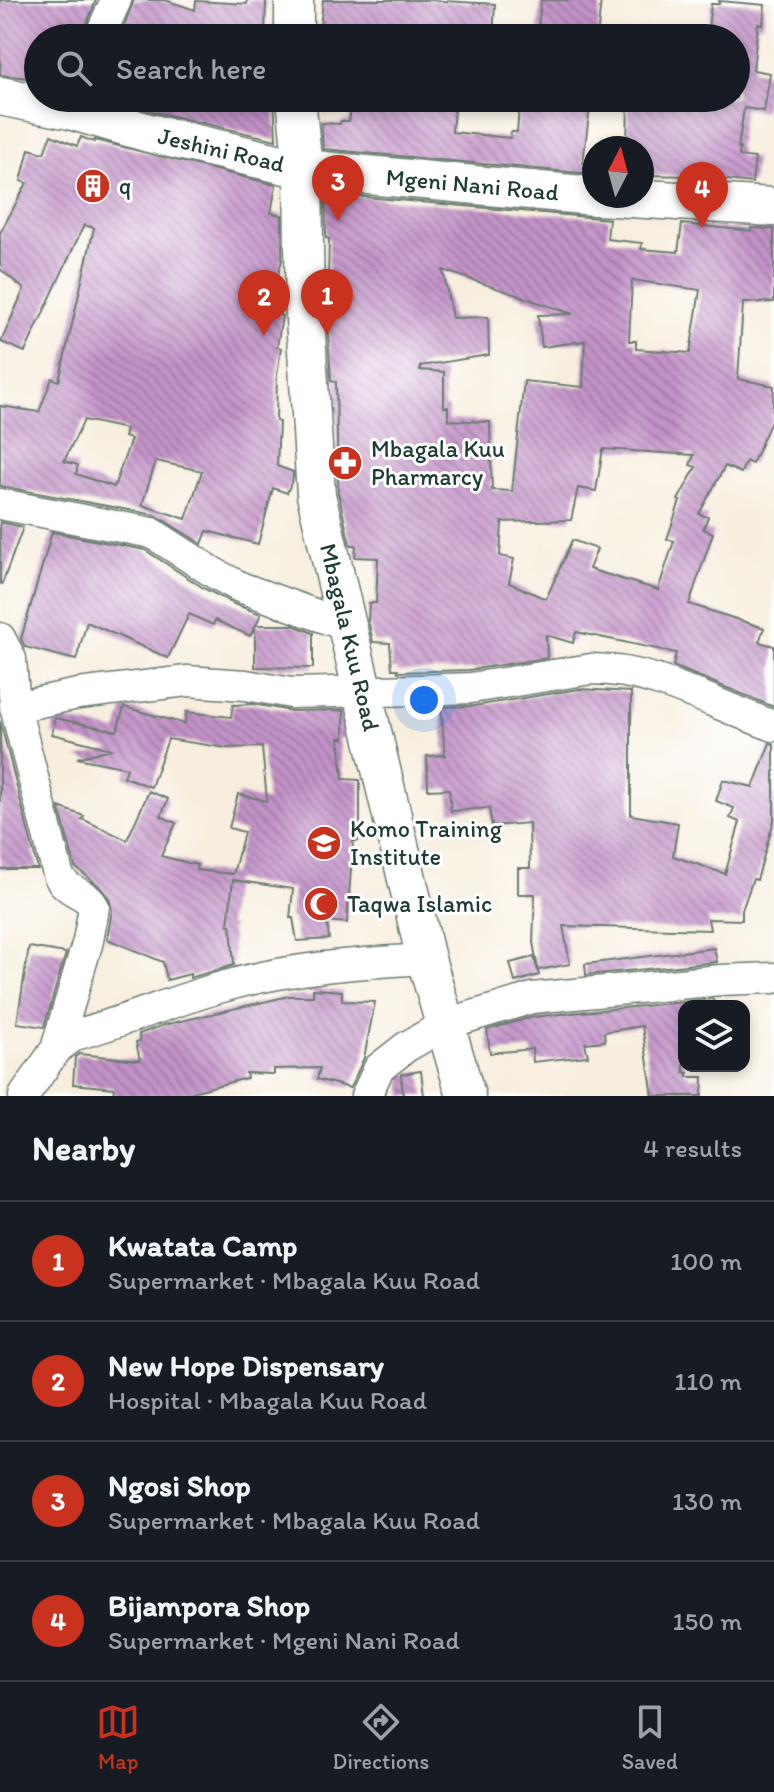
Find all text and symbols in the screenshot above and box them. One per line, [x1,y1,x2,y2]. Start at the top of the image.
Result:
search box [24,24,750,112]
icon: search [52,46,96,90]
text: Search here [116,50,266,87]
street label: Jeshini Road [155,121,288,178]
north arrow [582,136,654,208]
pin: 3 [312,155,364,221]
street label: Mgeni Nani Road [385,162,560,207]
pin: 4 [676,162,728,228]
building icon: q [74,167,112,205]
place label: q [119,171,131,200]
pin: 1 [301,269,353,335]
pin: 2 [238,270,290,336]
place label: Mbagala Kuu Pharmarcy [371,434,505,491]
pharmacy icon: Mbagala Kuu Pharmarcy [326,444,364,482]
street label: Mbagala Kuu Road [314,540,387,734]
your location [404,680,444,720]
place label: Komo Training Institute [350,814,503,871]
school or university icon: Komo Training Institute [305,824,343,862]
mosque icon: Taqwa Islamic [302,885,340,923]
place label: Taqwa Islamic [347,889,492,918]
map controls [678,1000,750,1072]
button: layers [678,1000,750,1072]
text: Nearby [32,1128,135,1169]
text: 4 results [643,1132,742,1164]
text: Kwatata Camp [108,1227,297,1264]
text: 1 [52,1245,64,1277]
text: 100 m [670,1245,742,1277]
text: Supermarket · Mbagala Kuu Road [108,1264,480,1296]
text: New Hope Dispensary [108,1347,384,1384]
text: 2 [51,1365,65,1397]
text: 110 m [674,1365,742,1397]
text: Hospital · Mbagala Kuu Road [108,1384,427,1416]
text: Ngosi Shop [108,1467,251,1504]
text: 3 [51,1485,65,1517]
text: 130 m [672,1485,742,1517]
text: Supermarket · Mbagala Kuu Road [108,1504,480,1536]
text: Bijampora Shop [108,1587,310,1624]
text: 4 [50,1605,66,1637]
text: 150 m [673,1605,742,1637]
text: Supermarket · Mgeni Nani Road [108,1624,460,1656]
tab: Map [96,1700,140,1775]
tab: Directions [333,1700,429,1775]
tab: Saved [622,1700,678,1775]

